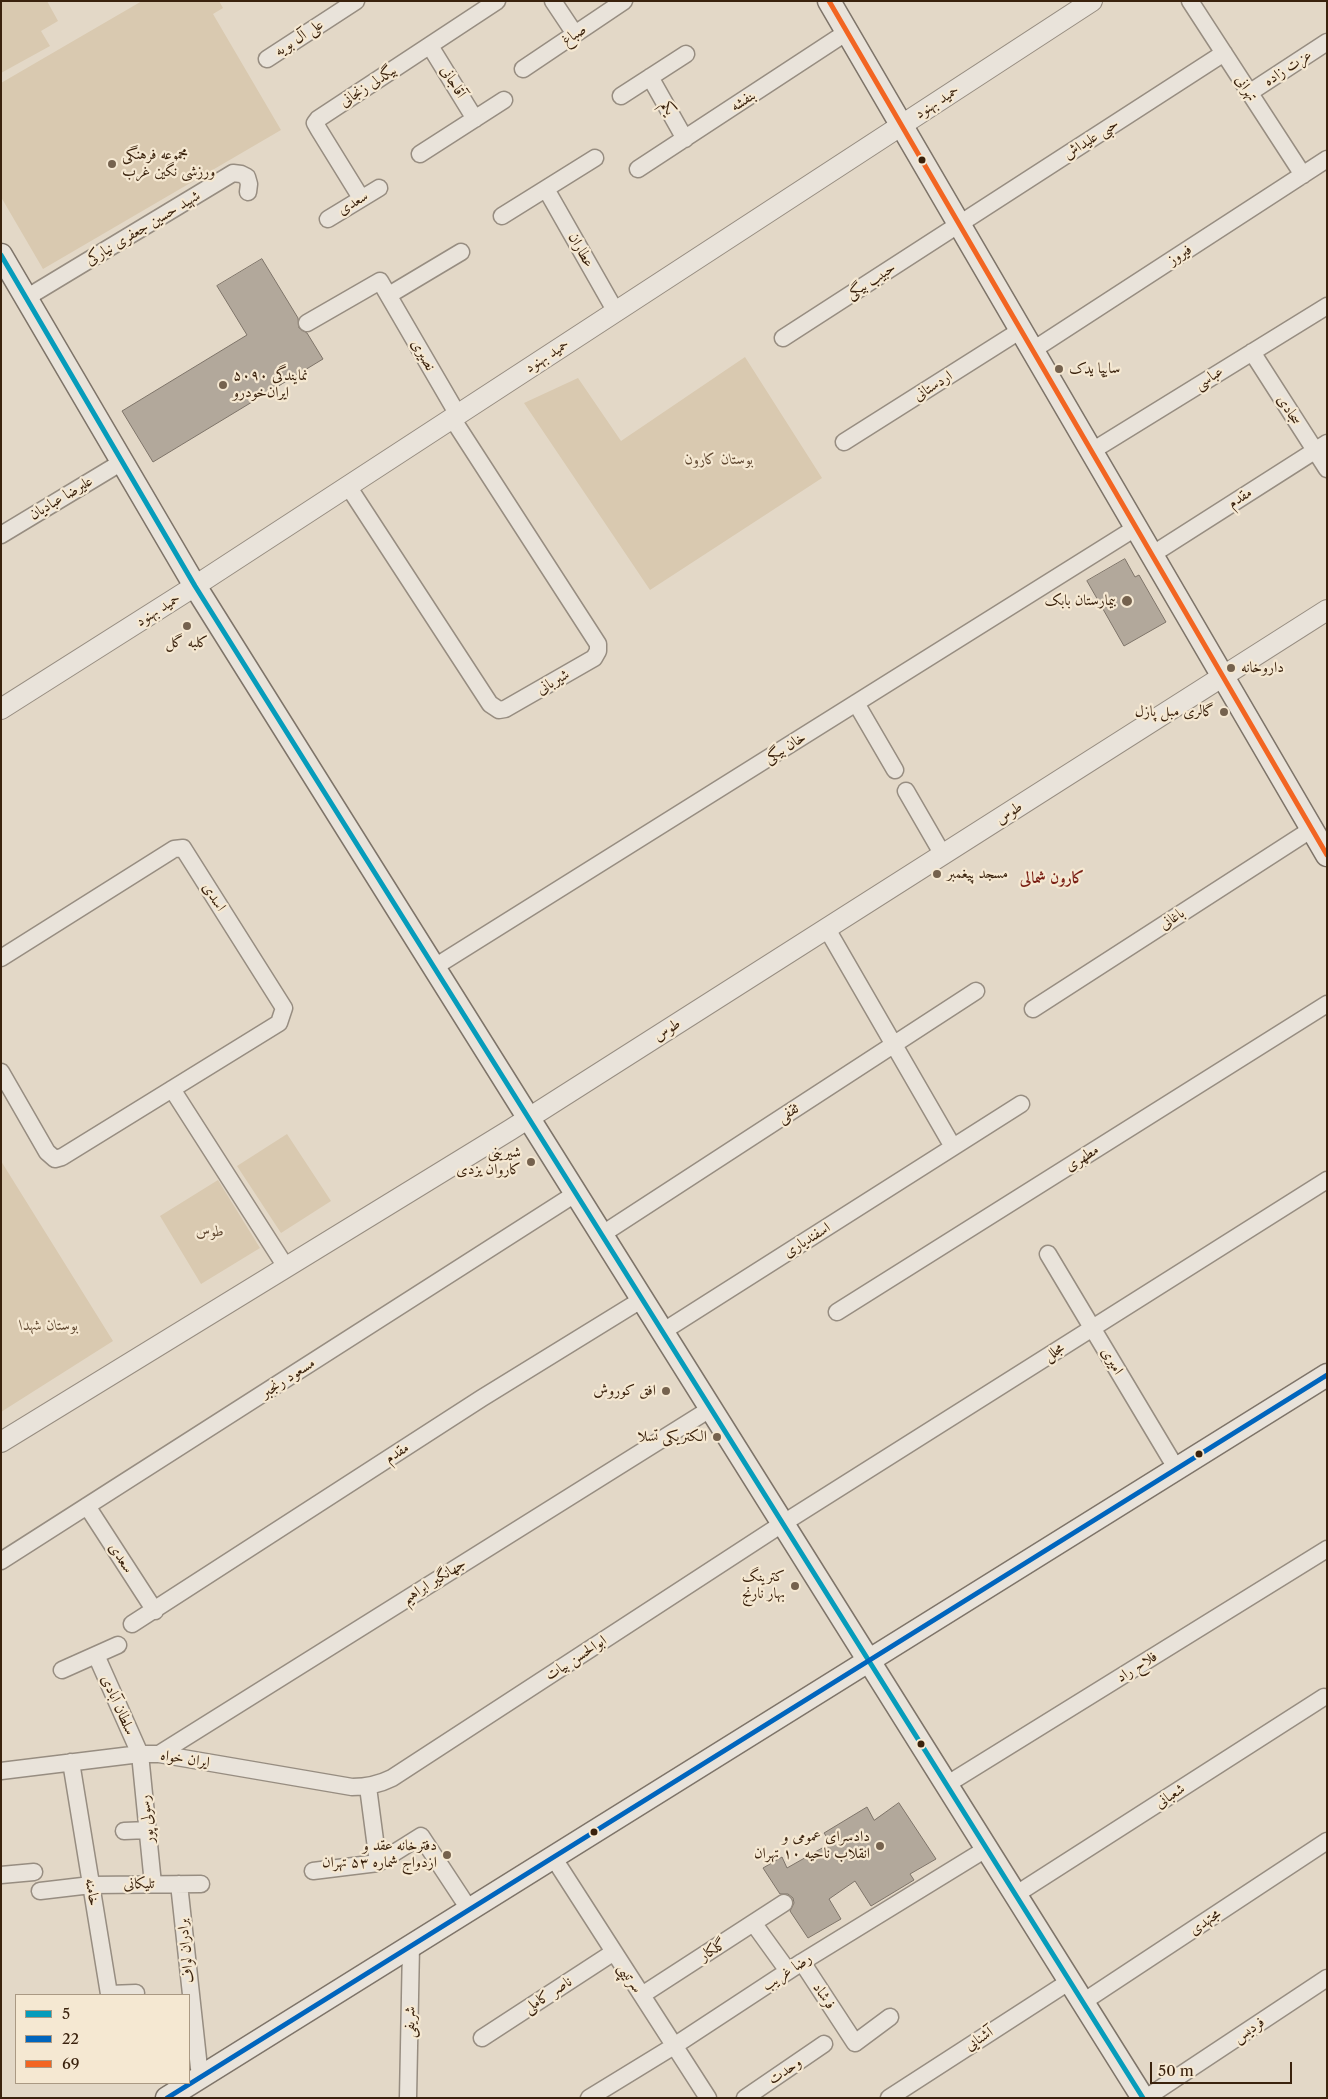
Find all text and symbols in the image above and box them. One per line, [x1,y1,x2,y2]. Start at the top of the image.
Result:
street label: علی آل بویه [271,16,327,60]
street label: صباغ [558,20,590,50]
street label: عزت زاده [1261,46,1315,90]
street label: بیگدلی زنجانی [336,61,400,111]
street label: آقاجانی [436,63,470,101]
street label: تهرانی [1231,72,1261,104]
street label: حمید بهنود [911,81,963,123]
street label: بنفشه [727,86,759,116]
street label: یکم [657,98,679,118]
street label: حبی علیداش [1060,114,1122,164]
place label: مجموعه فرهنگی ورزشی نگین غرب [122,146,215,181]
unlabelled marker [917,155,927,165]
marker: مجموعه فرهنگی ورزشی نگین غرب [106,158,118,170]
street label: شهید حسین جعفری نیارکی [82,187,204,269]
street label: سعدی [334,187,372,219]
street label: عطاران [564,230,598,270]
street label: فیروز [1165,241,1195,269]
street label: حبیب بیگی [843,258,899,304]
street label: حمید بهنود [521,335,573,377]
street label: نصیری [407,336,439,374]
place label: سایپا یدک [1069,360,1120,378]
street label: عباسی [1191,362,1227,394]
marker: سایپا یدک [1053,363,1065,375]
place label: نمایندگی ۵۰۹۰ ایران‌خودرو [233,367,308,402]
street label: اردستانی [910,367,956,405]
marker: نمایندگی ۵۰۹۰ ایران‌خودرو [217,379,229,391]
street label: سجادی [1273,392,1305,428]
park label: بوستان کارون [685,451,753,469]
street label: علیرضا عبادیان [26,472,96,524]
street label: مقدم [1224,484,1256,512]
street label: حمید بهنود [132,589,184,631]
place label: بیمارستان بابک [1045,592,1116,610]
marker: بیمارستان بابک [1120,594,1134,608]
marker: کلبه گل [181,620,193,632]
place label: کلبه گل [166,634,208,652]
place label: داروخانه [1241,659,1284,677]
marker: داروخانه [1225,662,1237,674]
street label: شیربانی [533,665,573,699]
place label: گالری مبل پازل [1135,703,1214,721]
marker: گالری مبل پازل [1218,706,1230,718]
street label: خان بیگی [761,728,809,768]
street label: طوس [992,798,1026,828]
place label: مسجد پیغمبر [947,865,1008,883]
marker: مسجد پیغمبر [931,868,943,880]
district label: کارون شمالی [1020,868,1084,888]
street label: اسدی [198,879,230,915]
street label: باغانی [1156,904,1188,934]
street label: طوس [650,1015,684,1045]
street label: ثقفی [774,1099,802,1127]
street label: مطهری [1062,1141,1102,1175]
place label: شیرینی کاروان یزدی [456,1144,521,1179]
marker: شیرینی کاروان یزدی [525,1156,537,1168]
street label: اسفندیاری [780,1219,834,1261]
park label: طوس [196,1223,224,1241]
park label: بوستان شهدا [20,1317,78,1335]
street label: مجلل [1040,1339,1068,1365]
street label: امیری [1097,1344,1127,1378]
street label: مسعود رنجبر [258,1354,318,1402]
place label: افق کوروش [593,1382,656,1400]
marker: افق کوروش [660,1385,672,1397]
place label: الکتریکی تسلا [637,1428,707,1446]
marker: الکتریکی تسلا [711,1431,723,1443]
street label: مقدم [381,1439,413,1467]
unlabelled marker [1194,1449,1204,1459]
street label: سعدی [105,1539,137,1577]
street label: جهانگیر ابراهیم [399,1554,469,1608]
place label: کترینگ بهار نارنج [742,1568,785,1603]
marker: کترینگ بهار نارنج [789,1580,801,1592]
street label: ابوالحسن بیات [542,1632,610,1684]
street label: فلاح راد [1113,1648,1161,1686]
street label: سلطان آبادی [97,1672,139,1738]
unlabelled marker [916,1739,926,1749]
street label: ایران خواه [159,1746,211,1772]
street label: شعبانی [1152,1780,1188,1812]
street label: رسولی پور [136,1794,158,1844]
unlabelled marker [589,1827,599,1837]
place label: دادسرای عمومی و انقلاب ناحیه ۱۰ تهران [754,1828,870,1863]
place label: دفترخانه عقد و ازدواج شماره ۵۳ تهران [322,1837,437,1872]
marker: دادسرای عمومی و انقلاب ناحیه ۱۰ تهران [874,1840,886,1852]
marker: دفترخانه عقد و ازدواج شماره ۵۳ تهران [441,1849,453,1861]
street label: تلیکانی [123,1875,155,1893]
street label: خامنه [81,1877,103,1907]
street label: مجتهدی [1186,1905,1224,1939]
street label: برادران لواف [174,1918,198,1984]
street label: گلکار [696,1935,730,1965]
street label: رضا غریب [759,1949,815,1995]
street label: سرتیپی [614,1960,646,1996]
street label: ناصر کاملی [520,1973,576,2017]
street label: فرشاد [809,1979,839,2013]
legend [15,1994,190,2084]
text: 5 [62,2004,70,2023]
street label: شریفی [401,2006,419,2038]
street label: فردیس [1230,2013,1268,2047]
street label: آشنایی [962,2023,996,2055]
text: 22 [62,2029,79,2048]
scale bar [1153,2052,1296,2084]
street label: وحدت [765,2053,805,2089]
text: 69 [62,2054,80,2073]
text: 50 m [1158,2061,1194,2080]

